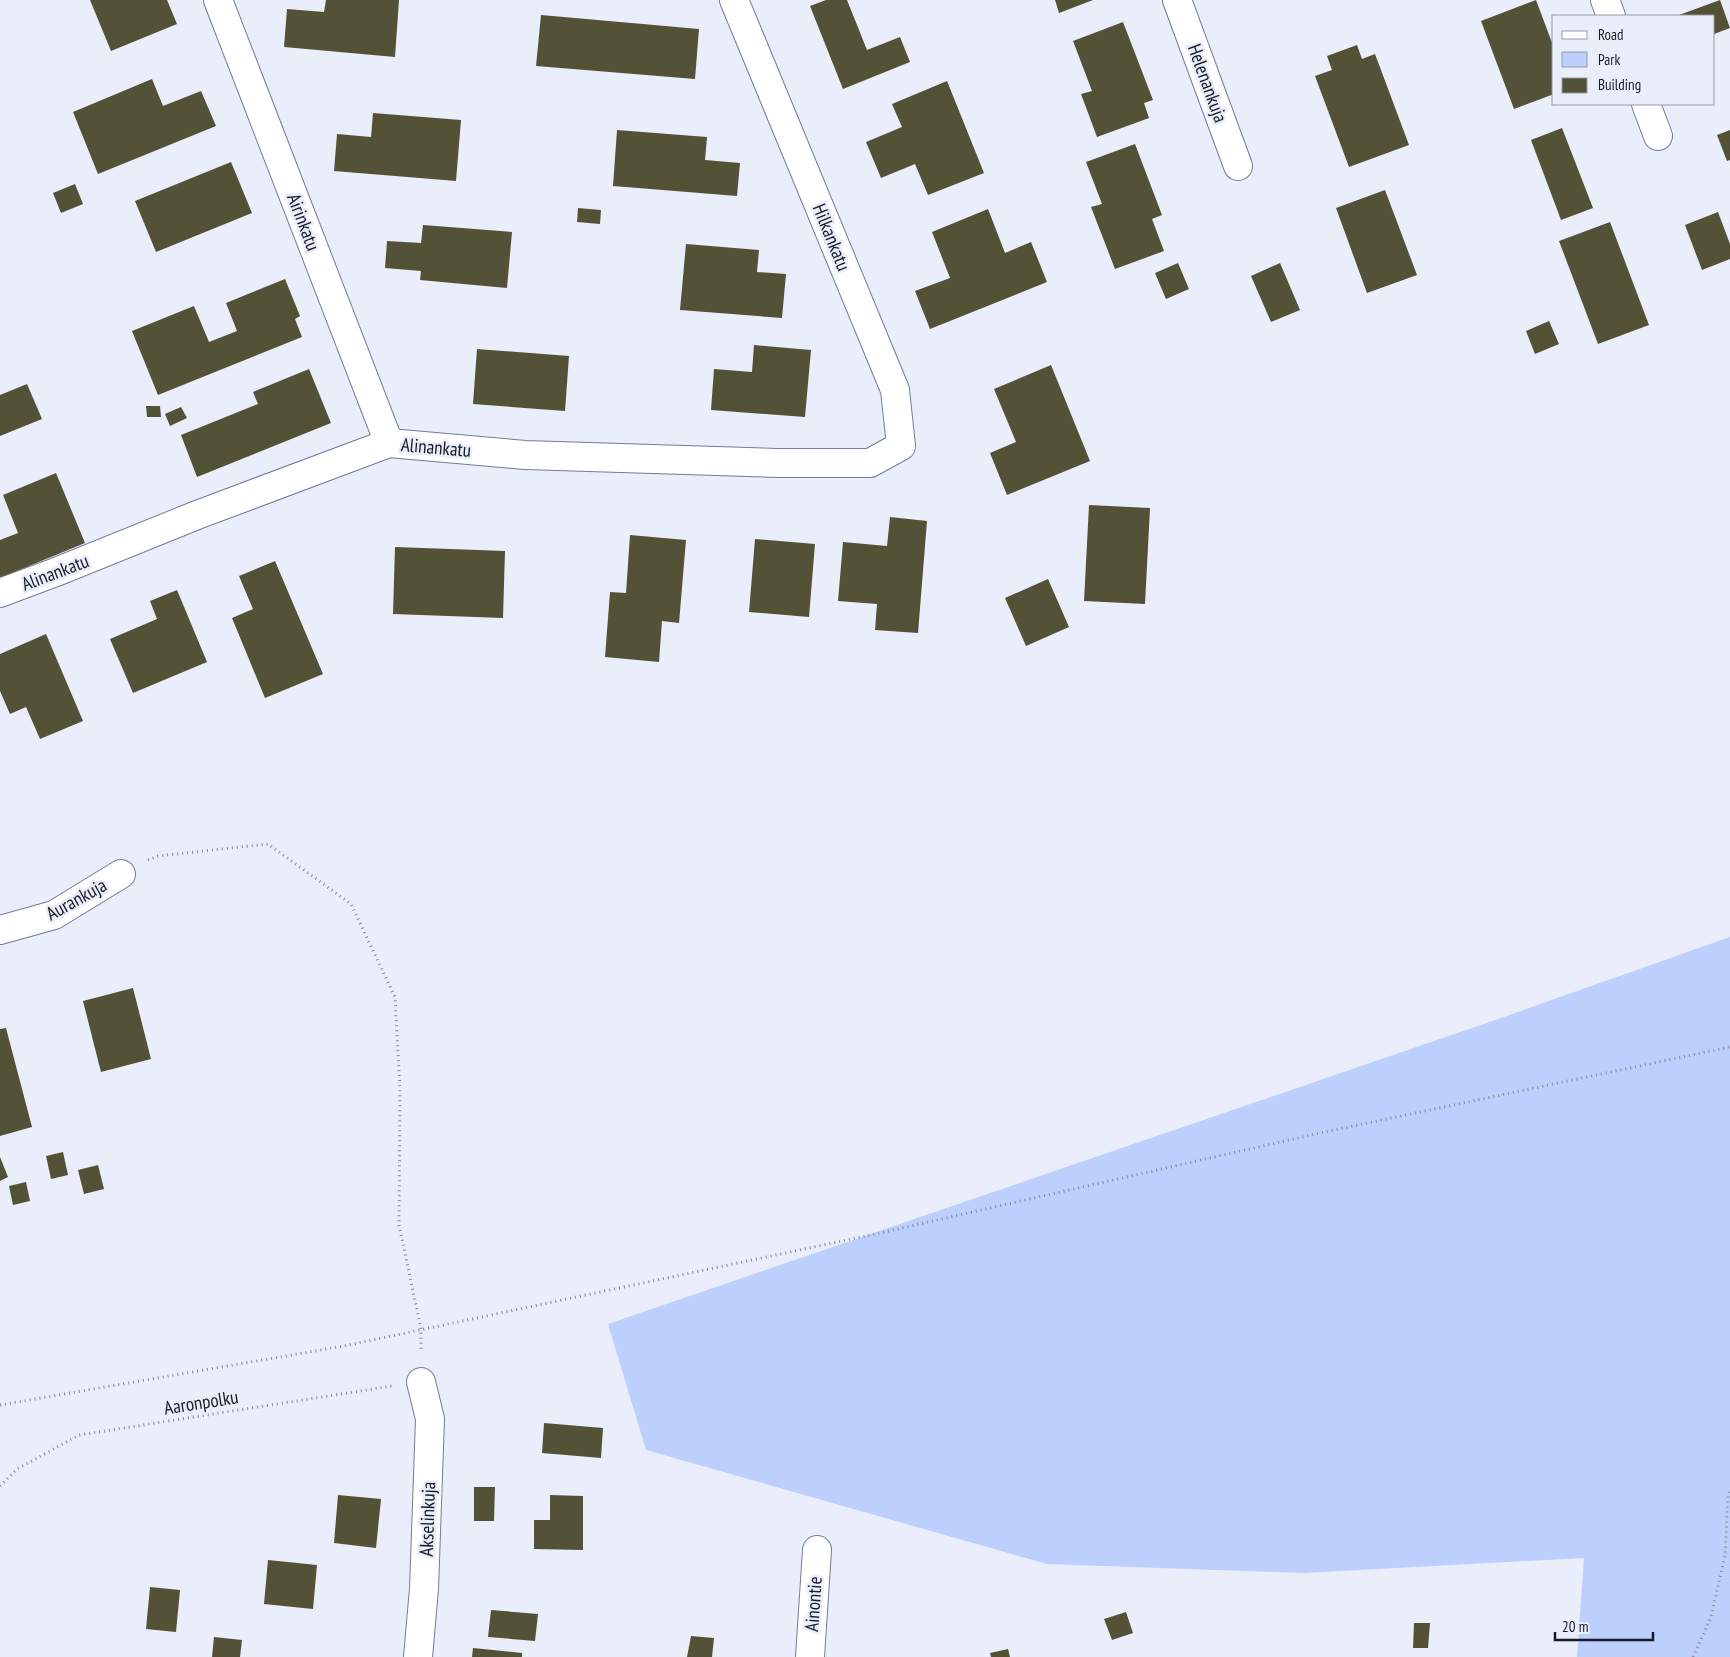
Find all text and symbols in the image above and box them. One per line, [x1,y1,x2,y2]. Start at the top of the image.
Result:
legend [1552,15,1715,105]
text: Road [1598,25,1624,44]
street label: Helenankuja [1183,40,1233,126]
text: Park [1598,50,1620,69]
text: Building [1598,75,1641,94]
street label: Airinkatu [282,190,326,254]
street label: Hilkankatu [808,200,856,274]
street label: Alinankatu [400,432,472,462]
street label: Alinankatu [18,548,92,596]
street label: Aurankuja [41,873,111,925]
street label: Aaronpolku [162,1384,240,1420]
street label: Akselinkuja [414,1481,440,1557]
street label: Ainontie [799,1575,827,1632]
scale bar [1555,1610,1652,1642]
text: 20 m [1562,1617,1588,1636]

